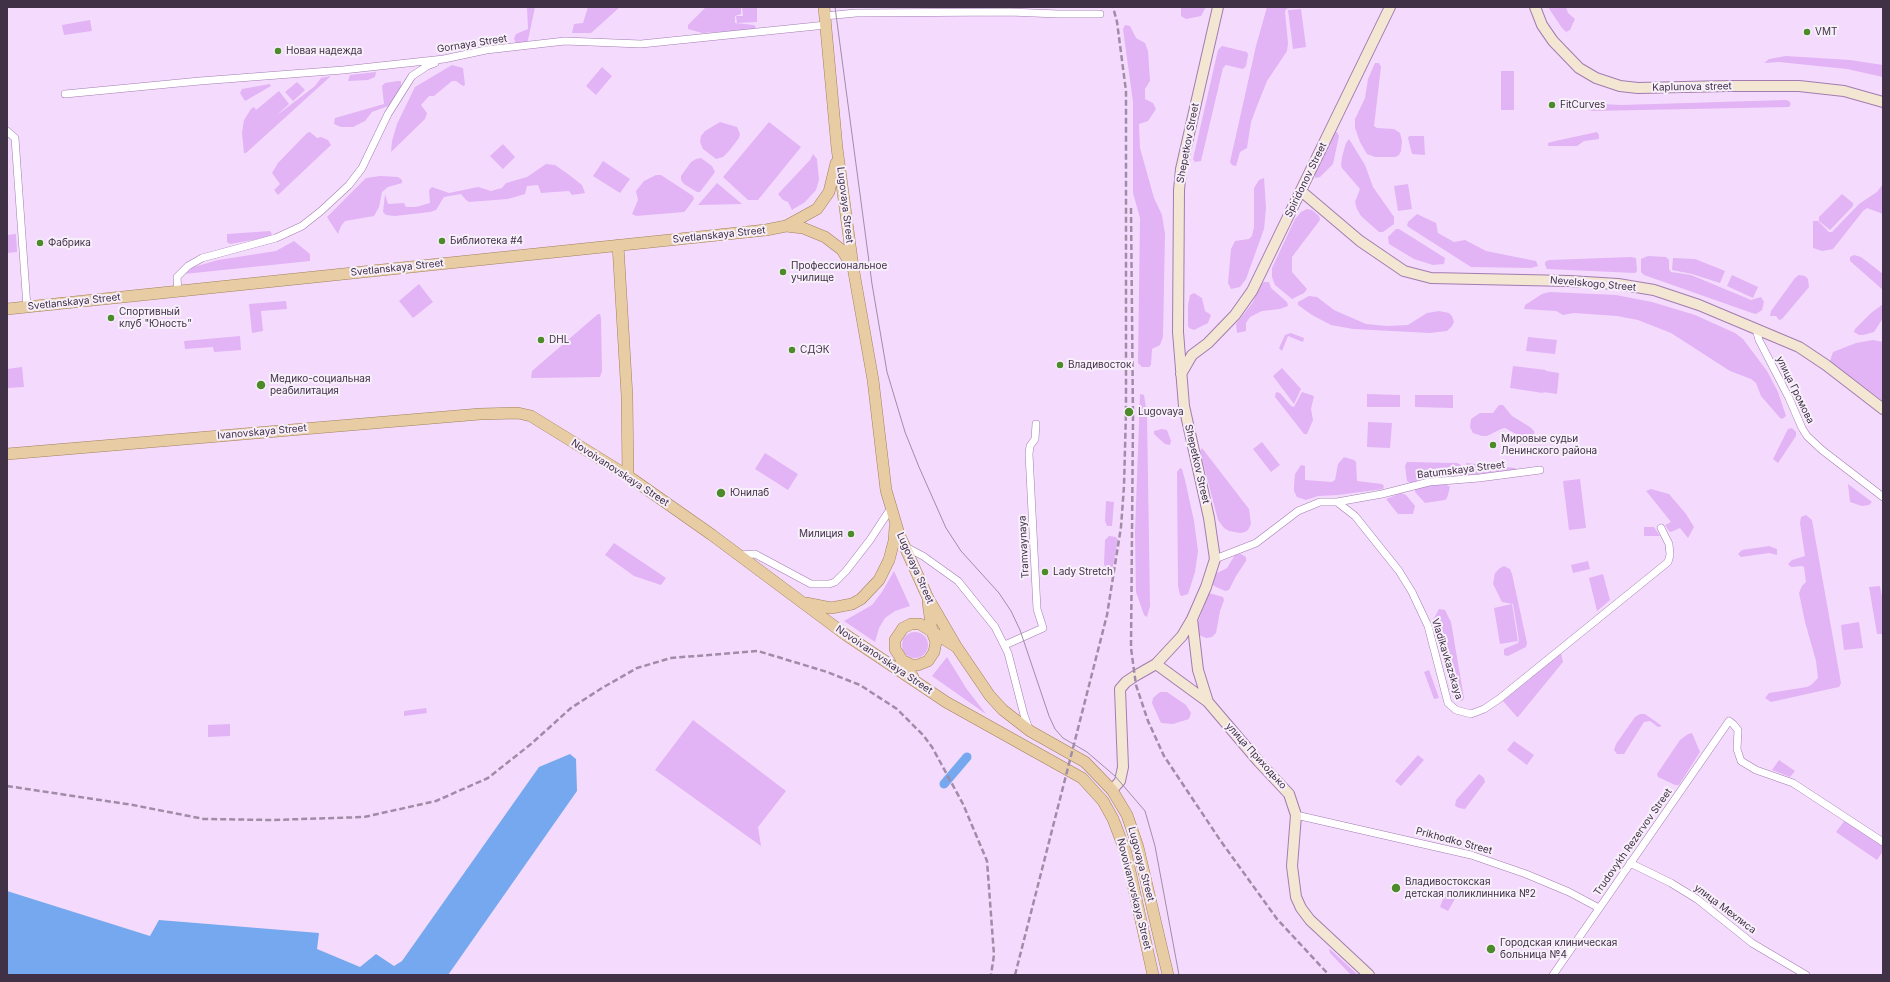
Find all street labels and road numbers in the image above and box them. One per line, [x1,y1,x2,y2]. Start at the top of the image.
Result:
street label: Gornaya Street [436,33,508,55]
street label: Kaplunova street [1652,80,1732,94]
street label: Shepetkov Street [1174,102,1202,184]
street label: Spiridonov Street [1283,141,1329,219]
street label: Lugovaya Street [834,166,856,244]
street label: Svetlanskaya Street [672,224,766,246]
street label: Svetlanskaya Street [350,257,444,279]
street label: Nevelskogo Street [1549,274,1637,294]
street label: Svetlanskaya Street [27,291,121,313]
street label: улица Громова [1773,354,1817,426]
street label: Ivanovskaya Street [217,422,307,442]
street label: Shepetkov Street [1182,423,1212,505]
street label: Novoivanovskaya Street [569,437,671,509]
street label: Batumskaya Street [1416,459,1506,481]
street label: Tramvaynaya [1016,515,1032,579]
street label: Lugovaya Street [894,530,936,606]
street label: Vladikavkazskaya [1429,617,1465,701]
street label: Novoivanovskaya Street [833,623,935,697]
street label: улица Приходько [1223,720,1289,792]
street label: Trudovykh Rezervov Street [1591,786,1675,898]
street label: Lugovaya Street [1125,825,1157,903]
street label: Prikhodko Street [1415,825,1493,857]
street label: Novoivanovskaya Street [1114,837,1154,951]
street label: улица Мехлиса [1692,882,1758,936]

